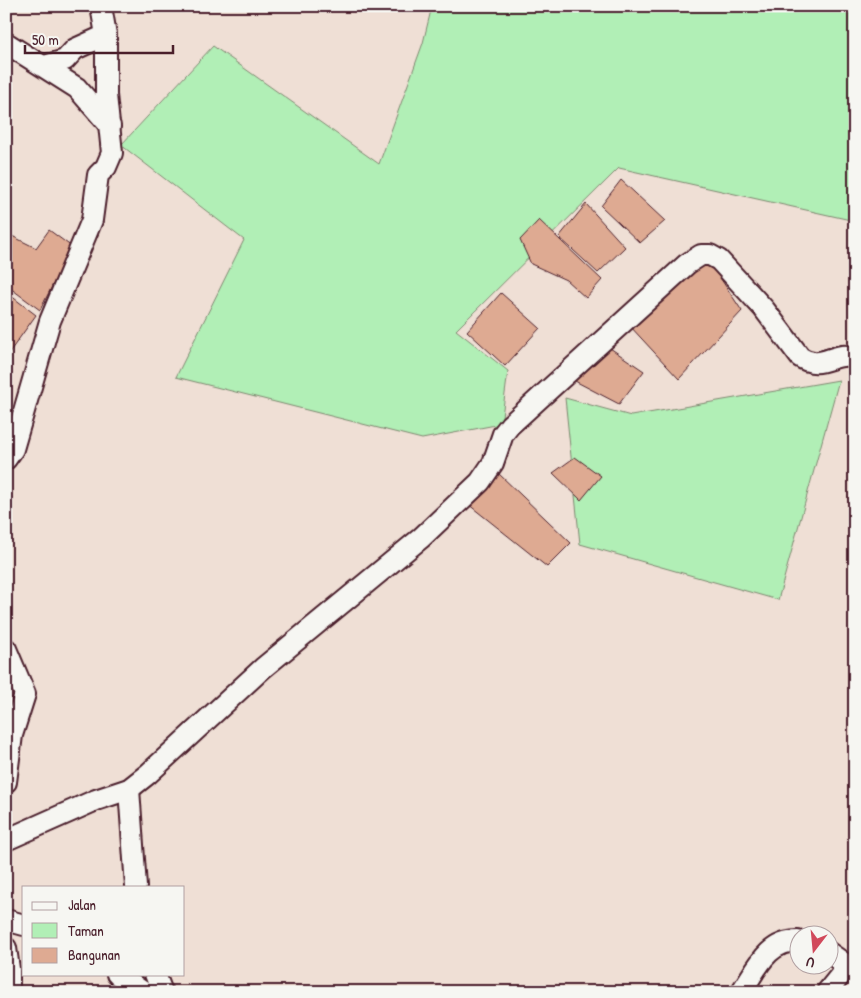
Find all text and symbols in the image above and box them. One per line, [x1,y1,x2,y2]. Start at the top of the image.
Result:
scale bar [25,22,172,54]
text: 50 m [32,29,59,50]
legend [22,886,185,976]
text: Jalan [68,894,96,915]
text: Taman [68,920,104,941]
north arrow [788,926,838,976]
text: Bangunan [68,944,121,965]
text: U [804,953,817,973]

